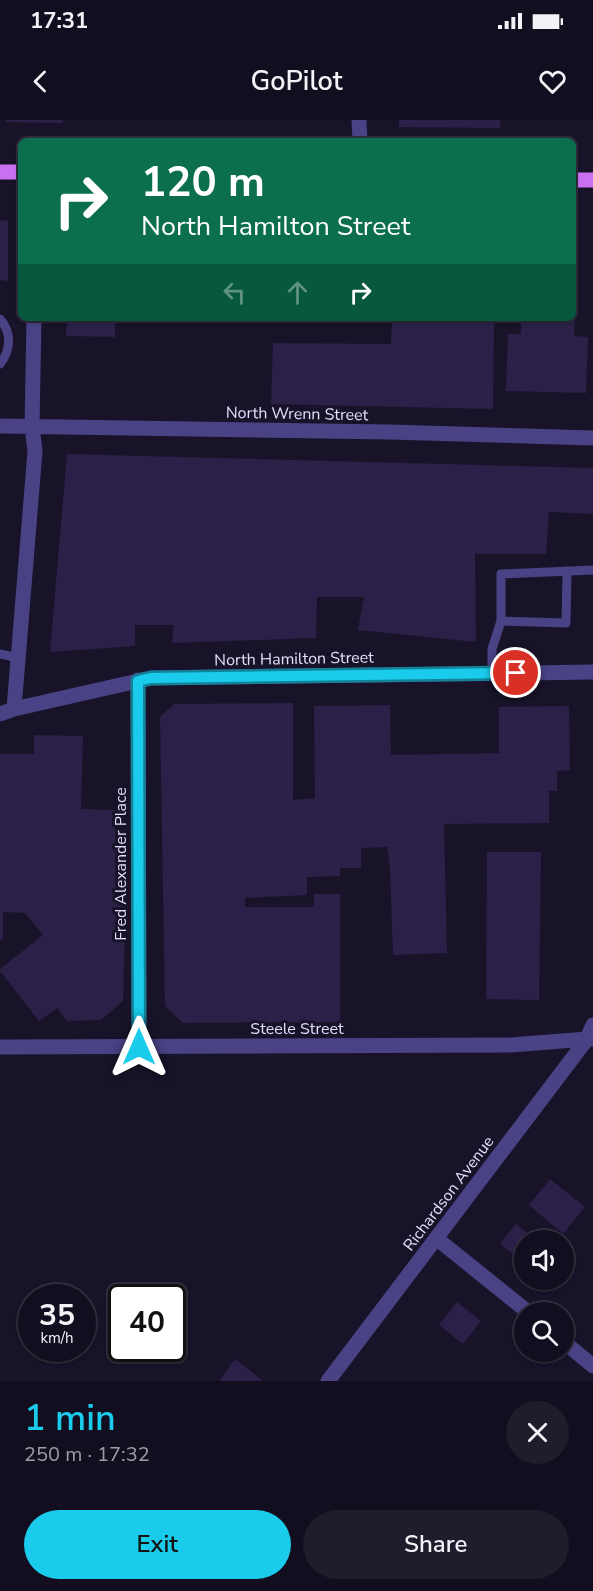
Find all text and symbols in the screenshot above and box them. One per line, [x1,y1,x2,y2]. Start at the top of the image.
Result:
text: 17:31 [30,6,88,36]
text: GoPilot [251,63,343,100]
icon: back [24,65,57,98]
icon: heart [536,65,569,98]
text: 120 m [141,154,265,211]
icon: right [42,162,120,240]
text: North Hamilton Street [141,208,410,245]
icon: left [218,276,251,309]
icon: ahead [281,276,314,309]
icon: right [344,276,377,309]
street label: North Wrenn Street [226,402,369,426]
street label: North Hamilton Street [214,647,374,671]
pin [490,647,541,698]
icon: arrive [499,656,532,689]
street label: Fred Alexander Place [110,787,132,941]
position arrow [107,1015,171,1079]
street label: Steele Street [250,1018,344,1040]
street label: Richardson Avenue [398,1132,499,1256]
map controls [514,1230,574,1362]
button: sound [514,1230,574,1290]
speed limit sign: 40 [108,1284,186,1362]
text: 35 [39,1295,75,1336]
button: search [514,1302,574,1362]
text: km/h [40,1328,74,1348]
text: 1 min [24,1394,116,1443]
button: close [506,1401,569,1464]
text: 250 m · 17:32 [24,1441,150,1468]
button: Exit [24,1510,291,1579]
button: Share [303,1510,569,1579]

